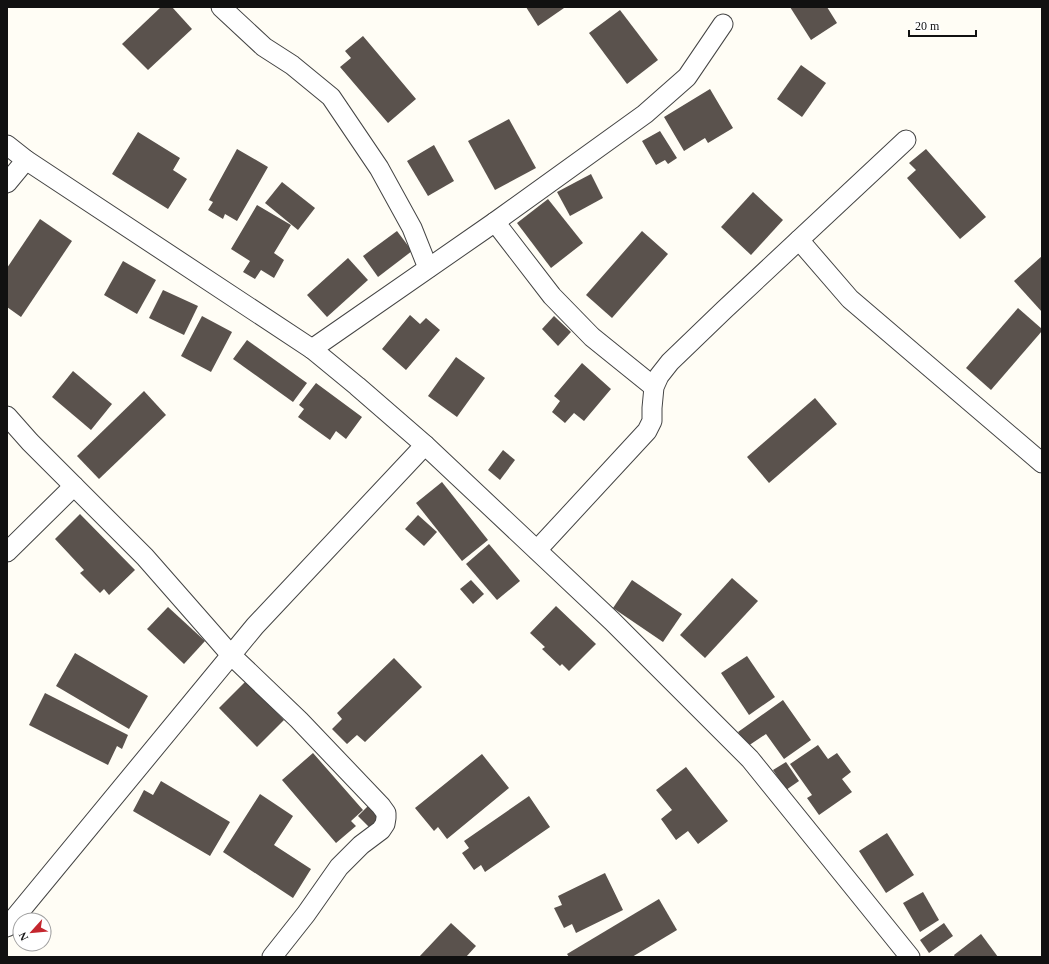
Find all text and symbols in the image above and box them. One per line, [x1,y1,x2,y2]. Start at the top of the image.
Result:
scale bar [909,12,976,38]
text: 20 m [915,19,940,33]
north arrow [12,912,52,952]
text: N [16,930,30,943]

